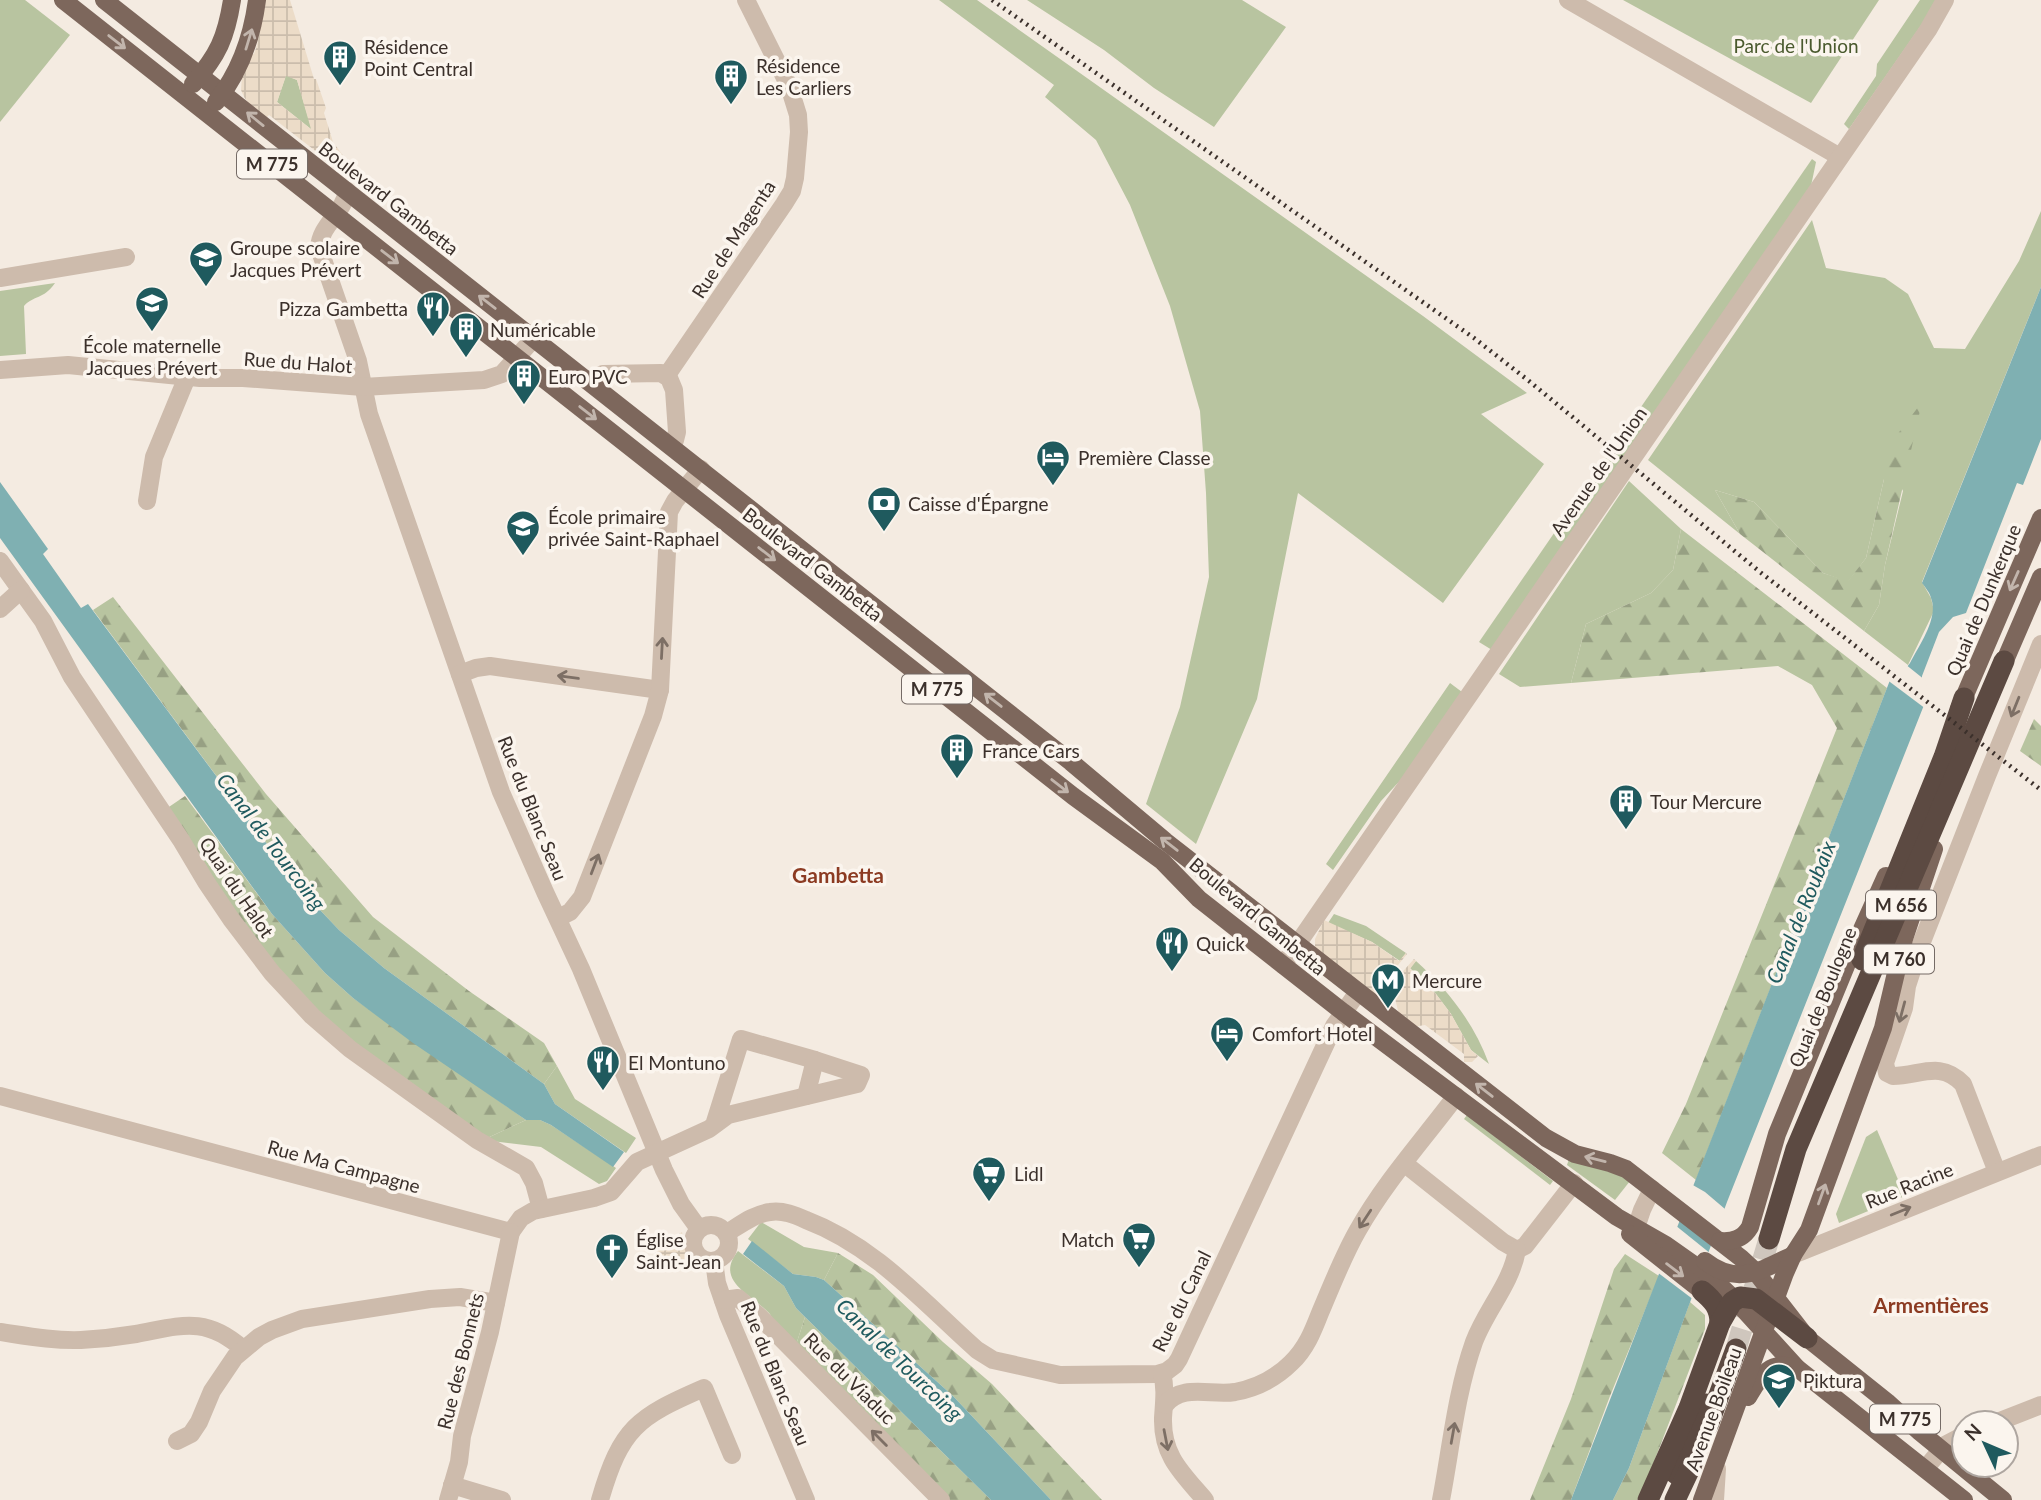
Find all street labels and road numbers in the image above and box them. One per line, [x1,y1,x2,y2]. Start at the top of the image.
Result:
street label: Boulevard Gambetta [315,136,463,260]
road number: M 775 [237,149,307,178]
street label: Rue de Magenta [686,176,780,302]
street label: Rue du Halot [243,347,353,377]
street label: Avenue de l'Union [1545,402,1651,540]
street label: Boulevard Gambetta [739,502,887,626]
street label: Quai de Dunkerque [1941,521,2025,679]
road number: M 775 [902,674,972,704]
street label: Rue du Blanc Seau [493,732,573,884]
street label: Quai du Halot [195,832,279,942]
street label: Boulevard Gambetta [1185,852,1331,980]
road number: M 656 [1866,890,1936,920]
street label: Quai de Boulogne [1783,923,1861,1071]
road number: M 760 [1864,944,1934,974]
street label: Rue Ma Campagne [265,1135,423,1197]
street label: Rue Racine [1862,1157,1956,1213]
street label: Rue du Canal [1147,1247,1215,1355]
street label: Rue des Bonnets [432,1290,488,1432]
street label: Rue du Blanc Seau [736,1297,816,1449]
street label: Rue du Viaduc [800,1328,900,1428]
street label: Avenue Boileau [1680,1344,1746,1474]
road number: M 775 [1870,1404,1940,1434]

